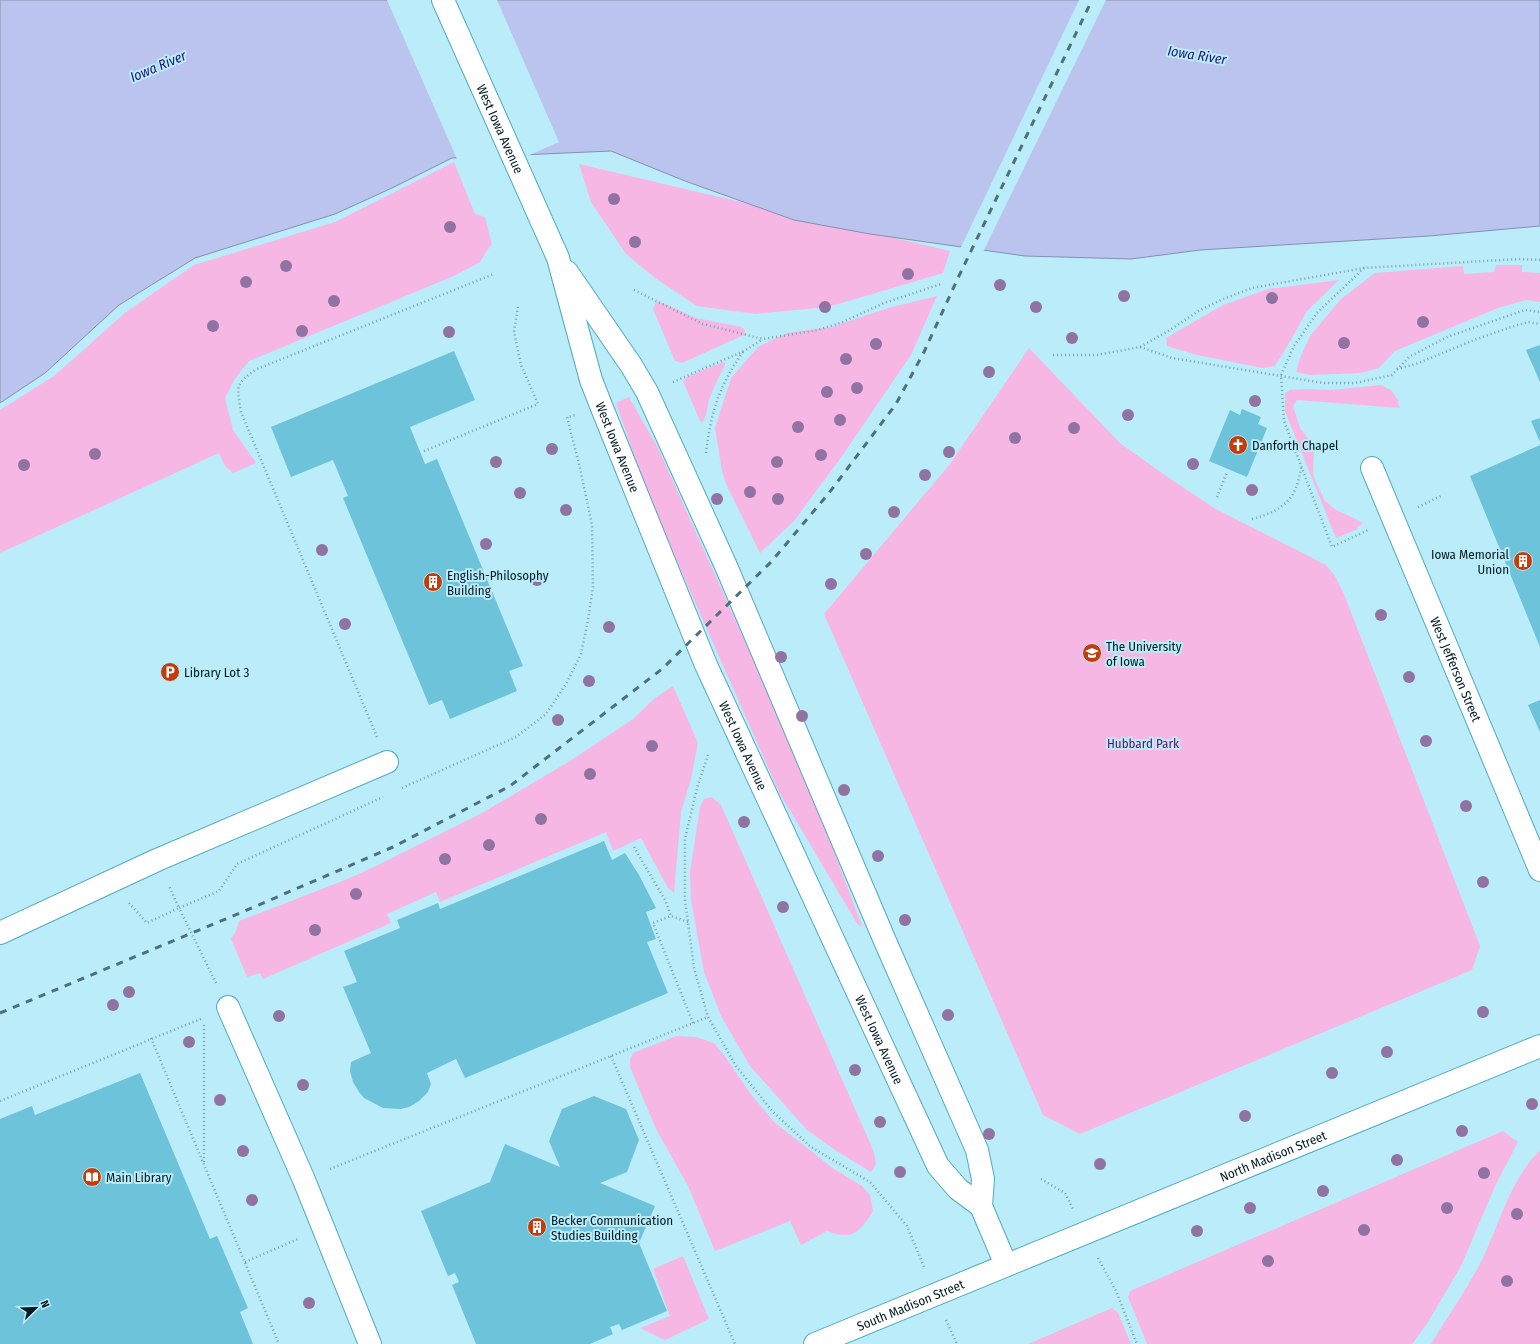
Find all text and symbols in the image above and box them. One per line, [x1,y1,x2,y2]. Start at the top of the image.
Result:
water label: Iowa River [1166,42,1229,69]
water label: Iowa River [128,47,190,86]
street label: West Iowa Avenue [474,82,526,176]
street label: West Iowa Avenue [592,400,642,495]
church icon: Danforth Chapel [1227,434,1249,456]
place label: Danforth Chapel [1252,438,1339,453]
place label: Iowa Memorial Union [1431,547,1510,577]
building icon: Iowa Memorial Union [1512,550,1534,572]
place label: English-Philosophy Building [447,568,549,598]
building icon: English-Philosophy Building [422,571,444,593]
street label: West Jefferson Street [1427,615,1484,725]
place label: The University of Iowa [1106,639,1182,669]
school or university icon: The University of Iowa [1081,642,1103,664]
parking icon: Library Lot 3 [159,661,181,683]
place label: Library Lot 3 [184,665,249,680]
street label: West Iowa Avenue [716,699,770,793]
park label: Hubbard Park [1107,736,1180,751]
street label: West Iowa Avenue [852,993,906,1087]
street label: North Madison Street [1218,1127,1329,1185]
library icon: Main Library [81,1166,103,1188]
place label: Main Library [106,1170,172,1185]
place label: Becker Communication Studies Building [551,1213,673,1243]
building icon: Becker Communication Studies Building [526,1216,548,1238]
street label: South Madison Street [855,1276,967,1334]
north arrow [16,1288,56,1328]
text: N [37,1299,52,1310]

